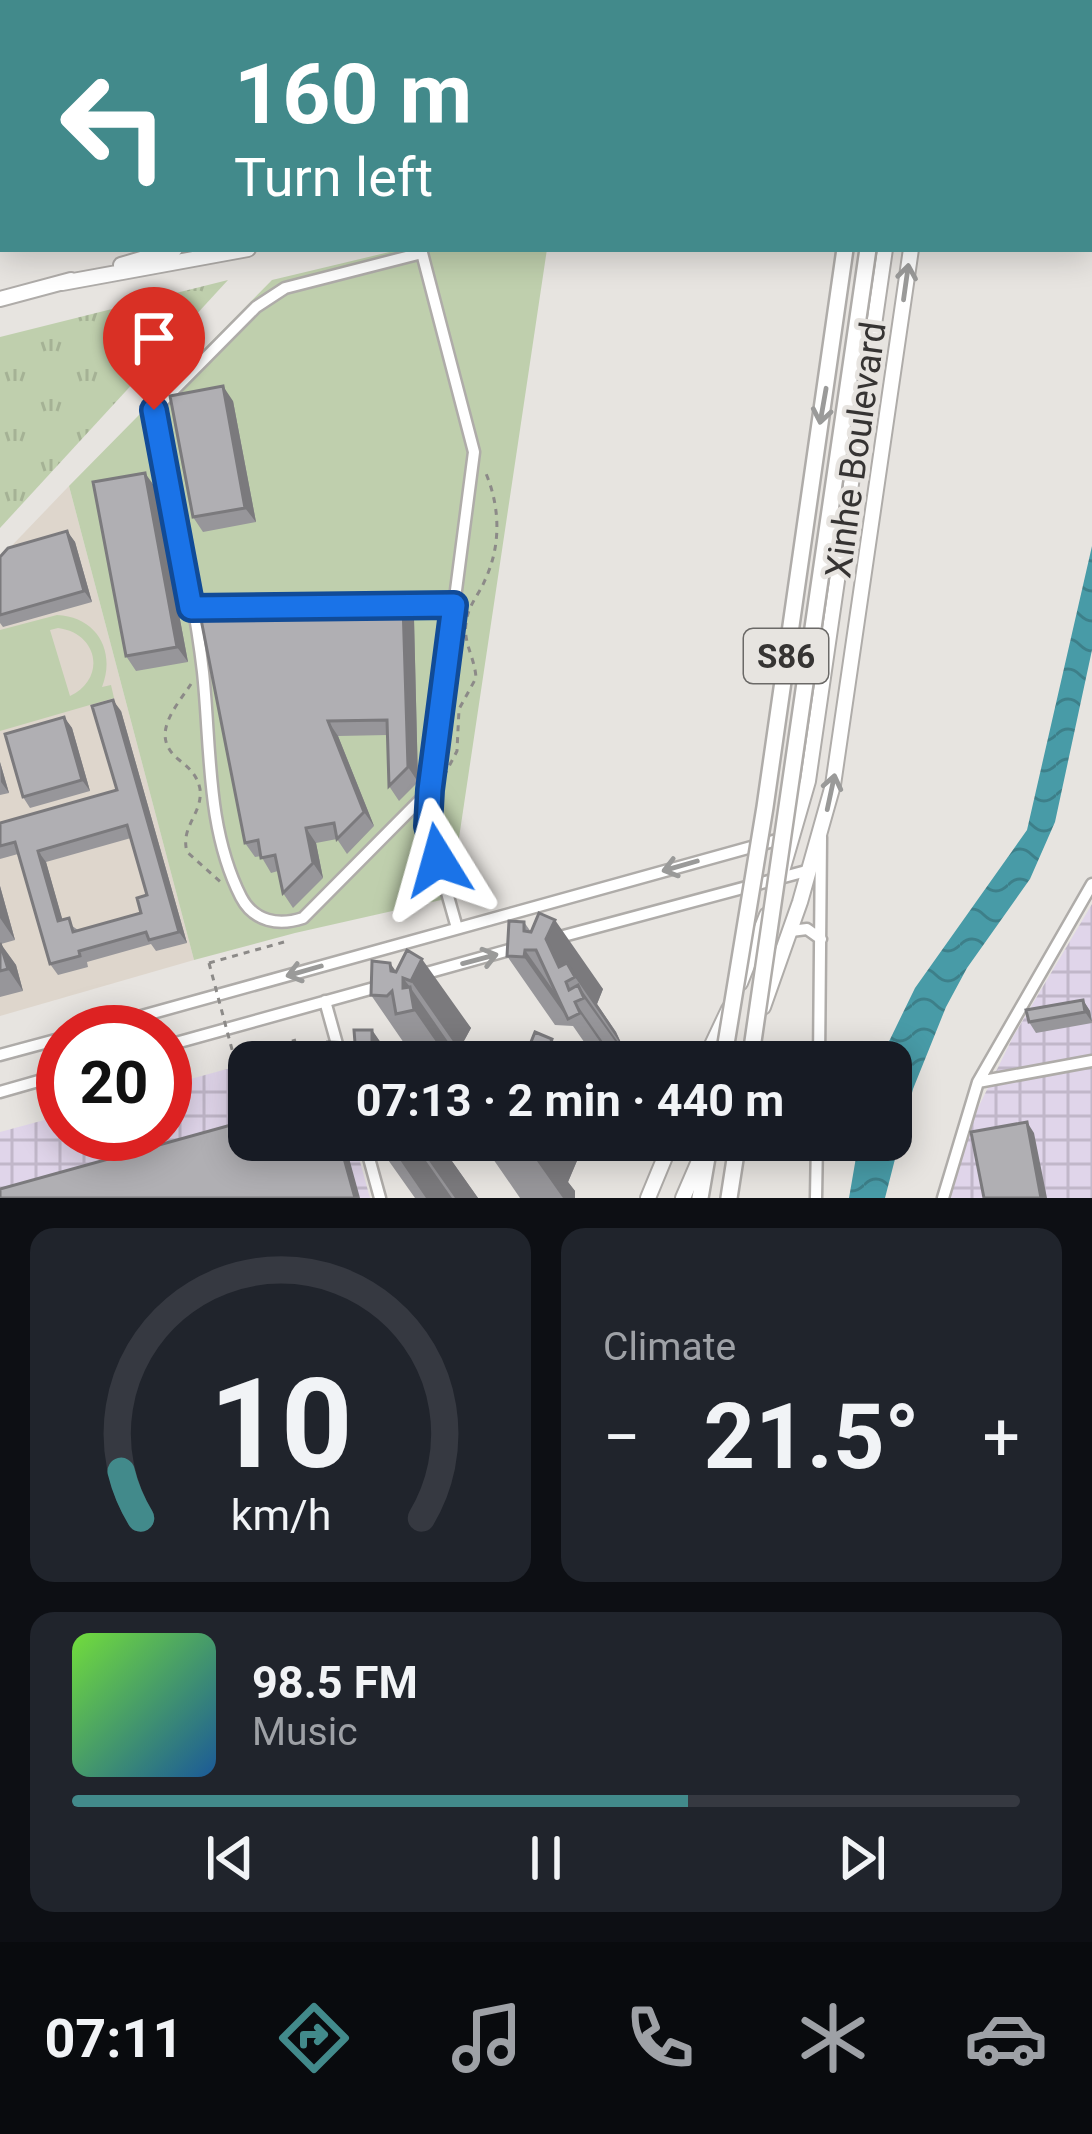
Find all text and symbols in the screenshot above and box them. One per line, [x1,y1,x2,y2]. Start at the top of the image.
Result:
text: 160 m [234,45,472,144]
icon: left [36,48,192,204]
text: Turn left [234,146,433,209]
one-way arrow [895,263,918,302]
pin [103,287,205,410]
icon: arrive [121,305,187,371]
street label: Xinhe Boulevard [817,319,895,581]
one-way arrow [810,386,833,425]
road number: S86 [744,629,828,683]
one-way arrow [820,774,843,812]
position arrow [375,797,501,923]
one-way arrow [662,856,700,878]
one-way arrow [460,946,498,968]
one-way arrow [286,961,324,983]
speed limit sign: 20 [36,1005,192,1161]
text: 07:13 · 2 min · 440 m [356,1074,784,1127]
text: Climate [603,1324,736,1370]
text: 10 [209,1351,352,1497]
text: 21.5° [704,1385,920,1490]
text: − [603,1399,641,1476]
text: + [983,1399,1020,1476]
text: km/h [230,1490,331,1540]
text: 98.5 FM [252,1656,418,1709]
text: Music [252,1709,358,1755]
icon: previous [197,1825,263,1891]
icon: pause [513,1825,579,1891]
icon: next [829,1825,895,1891]
icon: directions [272,1996,356,2080]
icon: music [445,1996,529,2080]
icon: phone [618,1996,702,2080]
icon: climate [791,1996,875,2080]
icon: car [964,1996,1048,2080]
text: 07:11 [44,2007,184,2070]

